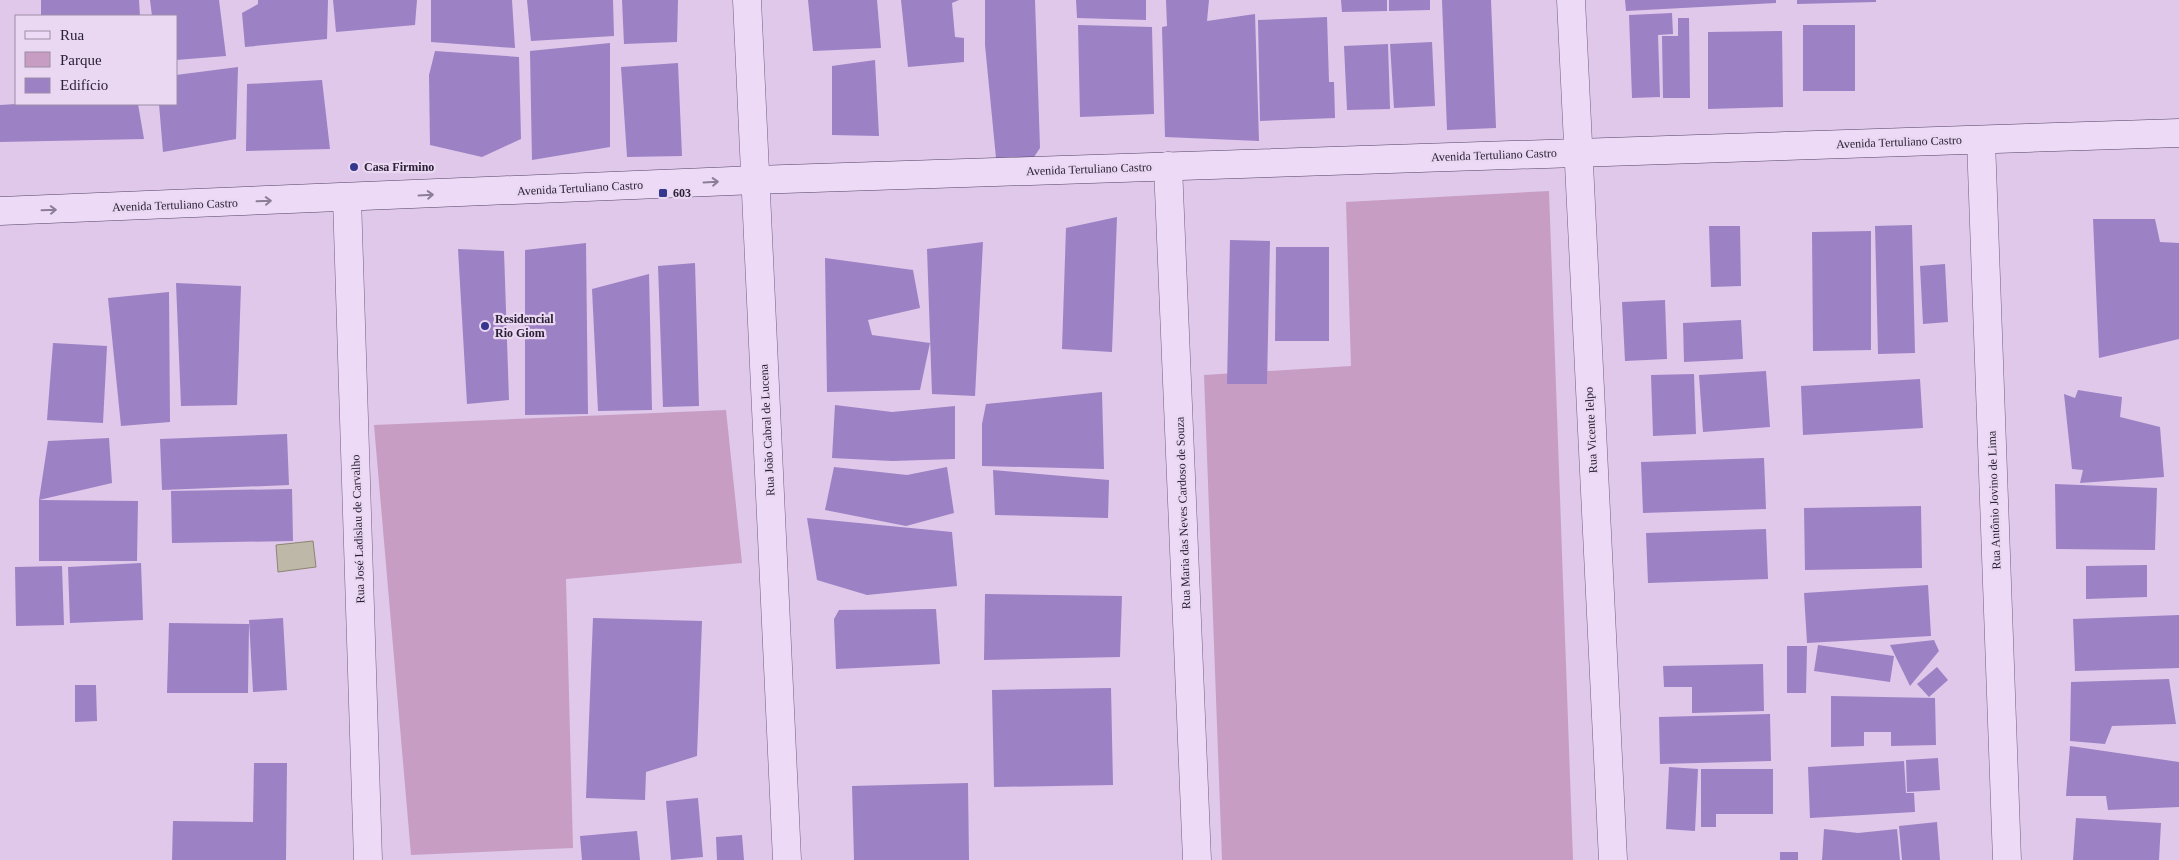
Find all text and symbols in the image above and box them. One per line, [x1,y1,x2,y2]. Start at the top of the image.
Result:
legend [15,15,178,105]
text: Rua [60,27,85,43]
text: Parque [60,52,102,68]
text: Edifício [60,77,108,93]
street label: Avenida Tertuliano Castro [1836,133,1962,151]
street label: Avenida Tertuliano Castro [1431,146,1557,164]
place label: Casa Firmino [364,160,434,174]
street label: Avenida Tertuliano Castro [1026,160,1152,178]
marker: Casa Firmino [348,161,360,173]
one-way arrow [702,177,718,186]
street label: Avenida Tertuliano Castro [517,178,643,198]
place label: 603 [673,186,691,200]
marker: 603 [657,187,669,199]
one-way arrow [418,190,434,199]
street label: Avenida Tertuliano Castro [112,196,238,214]
one-way arrow [255,197,271,206]
one-way arrow [40,205,56,214]
place label: Residencial Rio Giom [495,312,554,340]
marker: Residencial Rio Giom [479,320,491,332]
street label: Rua João Cabral de Lucena [757,363,777,496]
street label: Rua Vicente Ielpo [1582,387,1600,473]
street label: Rua Maria das Neves Cardoso de Souza [1173,416,1193,609]
street label: Rua Antônio Jovino de Lima [1985,430,2003,570]
street label: Rua José Ladislau de Carvalho [348,454,368,604]

